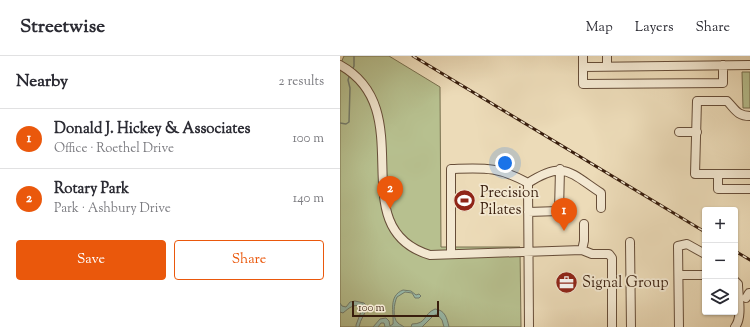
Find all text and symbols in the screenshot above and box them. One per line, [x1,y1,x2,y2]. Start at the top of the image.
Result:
text: Streetwise [20,14,105,41]
text: Map [586,18,613,38]
text: Layers [635,18,673,38]
text: Share [695,18,730,38]
text: Nearby [16,70,68,94]
text: 2 results [279,73,324,91]
text: Donald J. Hickey & Associates [54,119,250,140]
text: 1 [27,130,31,148]
text: 100 m [292,130,324,148]
text: Office · Roethel Drive [54,140,174,158]
your location [495,153,515,173]
pin: 2 [377,176,403,209]
text: Rotary Park [54,179,129,200]
place label: Precision Pilates [480,183,539,221]
sports icon: Precision Pilates [452,188,478,214]
text: 2 [26,190,32,208]
text: 140 m [293,190,324,208]
pin: 1 [551,198,577,231]
text: Park · Ashbury Drive [54,200,171,218]
map controls [702,207,738,315]
button: + [702,207,738,243]
button: Save [16,240,166,280]
button: Share [174,240,324,280]
button: − [702,243,738,279]
office icon: Signal Group [554,269,580,295]
place label: Signal Group [582,273,669,294]
button: layers [702,279,738,315]
scale bar [352,299,439,318]
text: 100 m [358,300,385,316]

